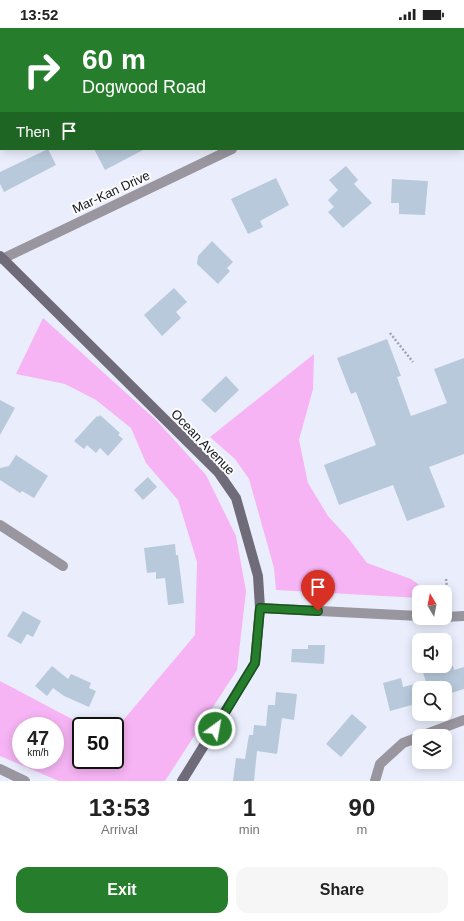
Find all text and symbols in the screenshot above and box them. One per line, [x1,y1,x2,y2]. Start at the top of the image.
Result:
text: 13:52 [20,6,58,23]
icon: right [16,44,68,96]
text: 60 m [82,44,146,75]
text: Dogwood Road [82,77,206,97]
icon: arrive [58,120,80,142]
text: Then [16,123,50,140]
street label: Mar-Kan Drive [70,167,152,217]
street label: Ocean Avenue [168,406,238,478]
pin [301,570,335,611]
icon: arrive [307,576,329,598]
north arrow [412,585,452,625]
map controls [412,585,452,769]
button: sound [412,633,452,673]
button: search [412,681,452,721]
position arrow [194,708,236,750]
speed limit sign: 50 [72,717,124,769]
text: 47 [27,727,49,749]
button: layers [412,729,452,769]
text: km/h [27,747,49,758]
text: 13:53 [89,794,150,821]
text: 1 [243,794,256,821]
text: 90 [349,794,375,821]
text: Arrival [101,822,138,837]
text: min [239,822,260,837]
text: m [356,822,367,837]
button: Exit [16,867,228,913]
button: Share [236,867,448,913]

